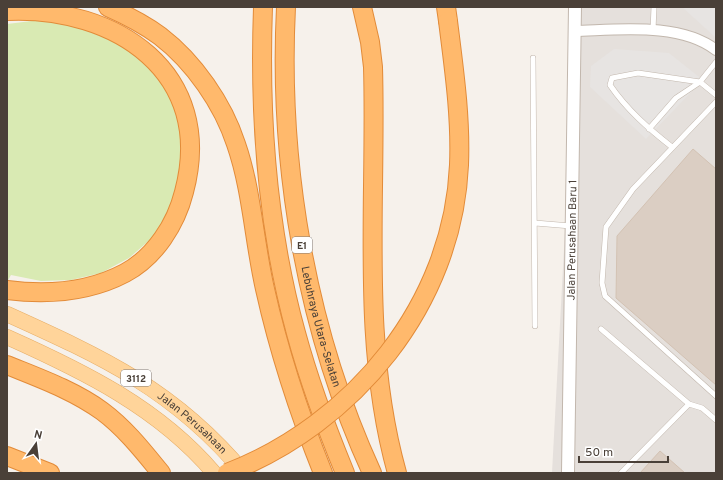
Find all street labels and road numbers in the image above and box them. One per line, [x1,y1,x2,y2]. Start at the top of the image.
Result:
street label: Jalan Perusahaan Baru 1 [565,180,580,301]
road number: E1 [292,237,312,253]
street label: Lebuhraya Utara–Selatan [297,265,343,389]
road number: 3112 [121,370,151,386]
street label: Jalan Perusahaan [154,389,229,457]

